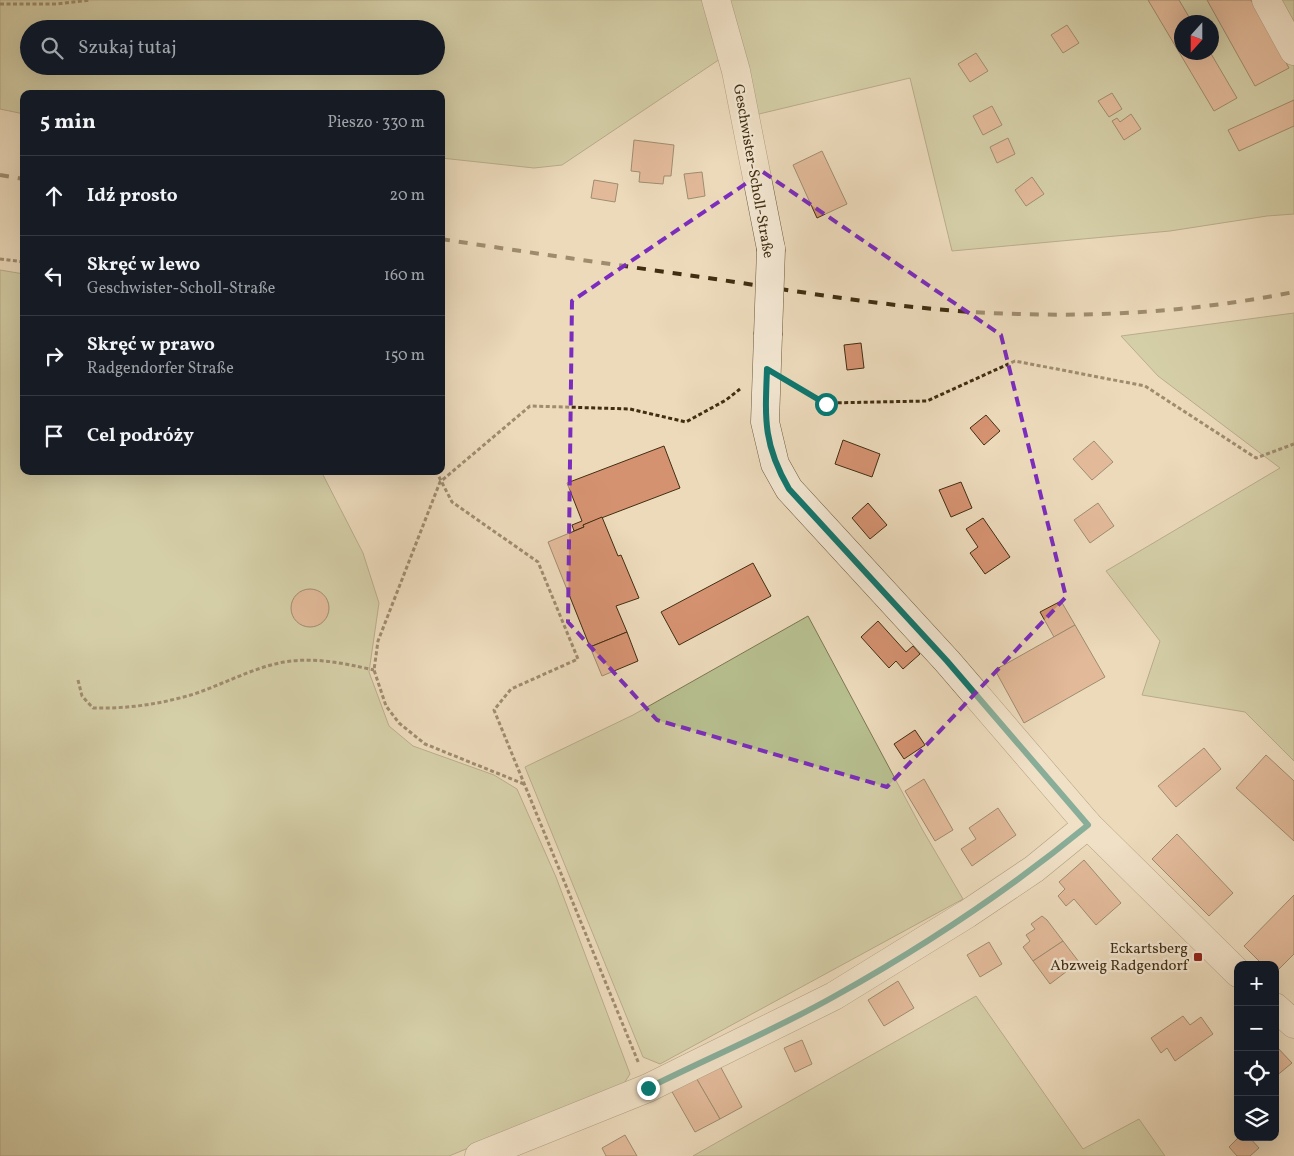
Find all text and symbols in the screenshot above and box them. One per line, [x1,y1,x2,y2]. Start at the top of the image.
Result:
north arrow [1174,15,1219,60]
search box [20,20,445,75]
icon: search [38,34,66,62]
text: Szukaj tutaj [78,35,177,61]
street label: Geschwister-Scholl-Straße [727,83,778,260]
text: 5 min [40,108,96,137]
text: Pieszo · 330 m [327,112,425,134]
icon: ahead [40,182,68,210]
text: Idź prosto [87,183,178,209]
text: 20 m [390,185,425,207]
text: Skręć w lewo [87,252,200,278]
icon: left [40,262,68,290]
text: 160 m [384,265,425,287]
text: Geschwister-Scholl-Straße [87,278,275,300]
text: Skręć w prawo [87,332,215,358]
icon: right [40,342,68,370]
text: 150 m [384,345,425,367]
text: Radgendorfer Straße [87,358,234,380]
route start [815,393,838,416]
icon: arrive [40,422,68,450]
text: Cel podróży [87,423,194,449]
place label: Eckartsberg Abzweig Radgendorf [1050,939,1190,977]
marker: Eckartsberg Abzweig Radgendorf [1192,951,1204,963]
map controls [1234,961,1279,1141]
button: + [1234,961,1279,1006]
button: − [1234,1006,1279,1051]
button: locate [1234,1051,1279,1096]
route end [637,1077,660,1100]
button: layers [1234,1096,1279,1141]

